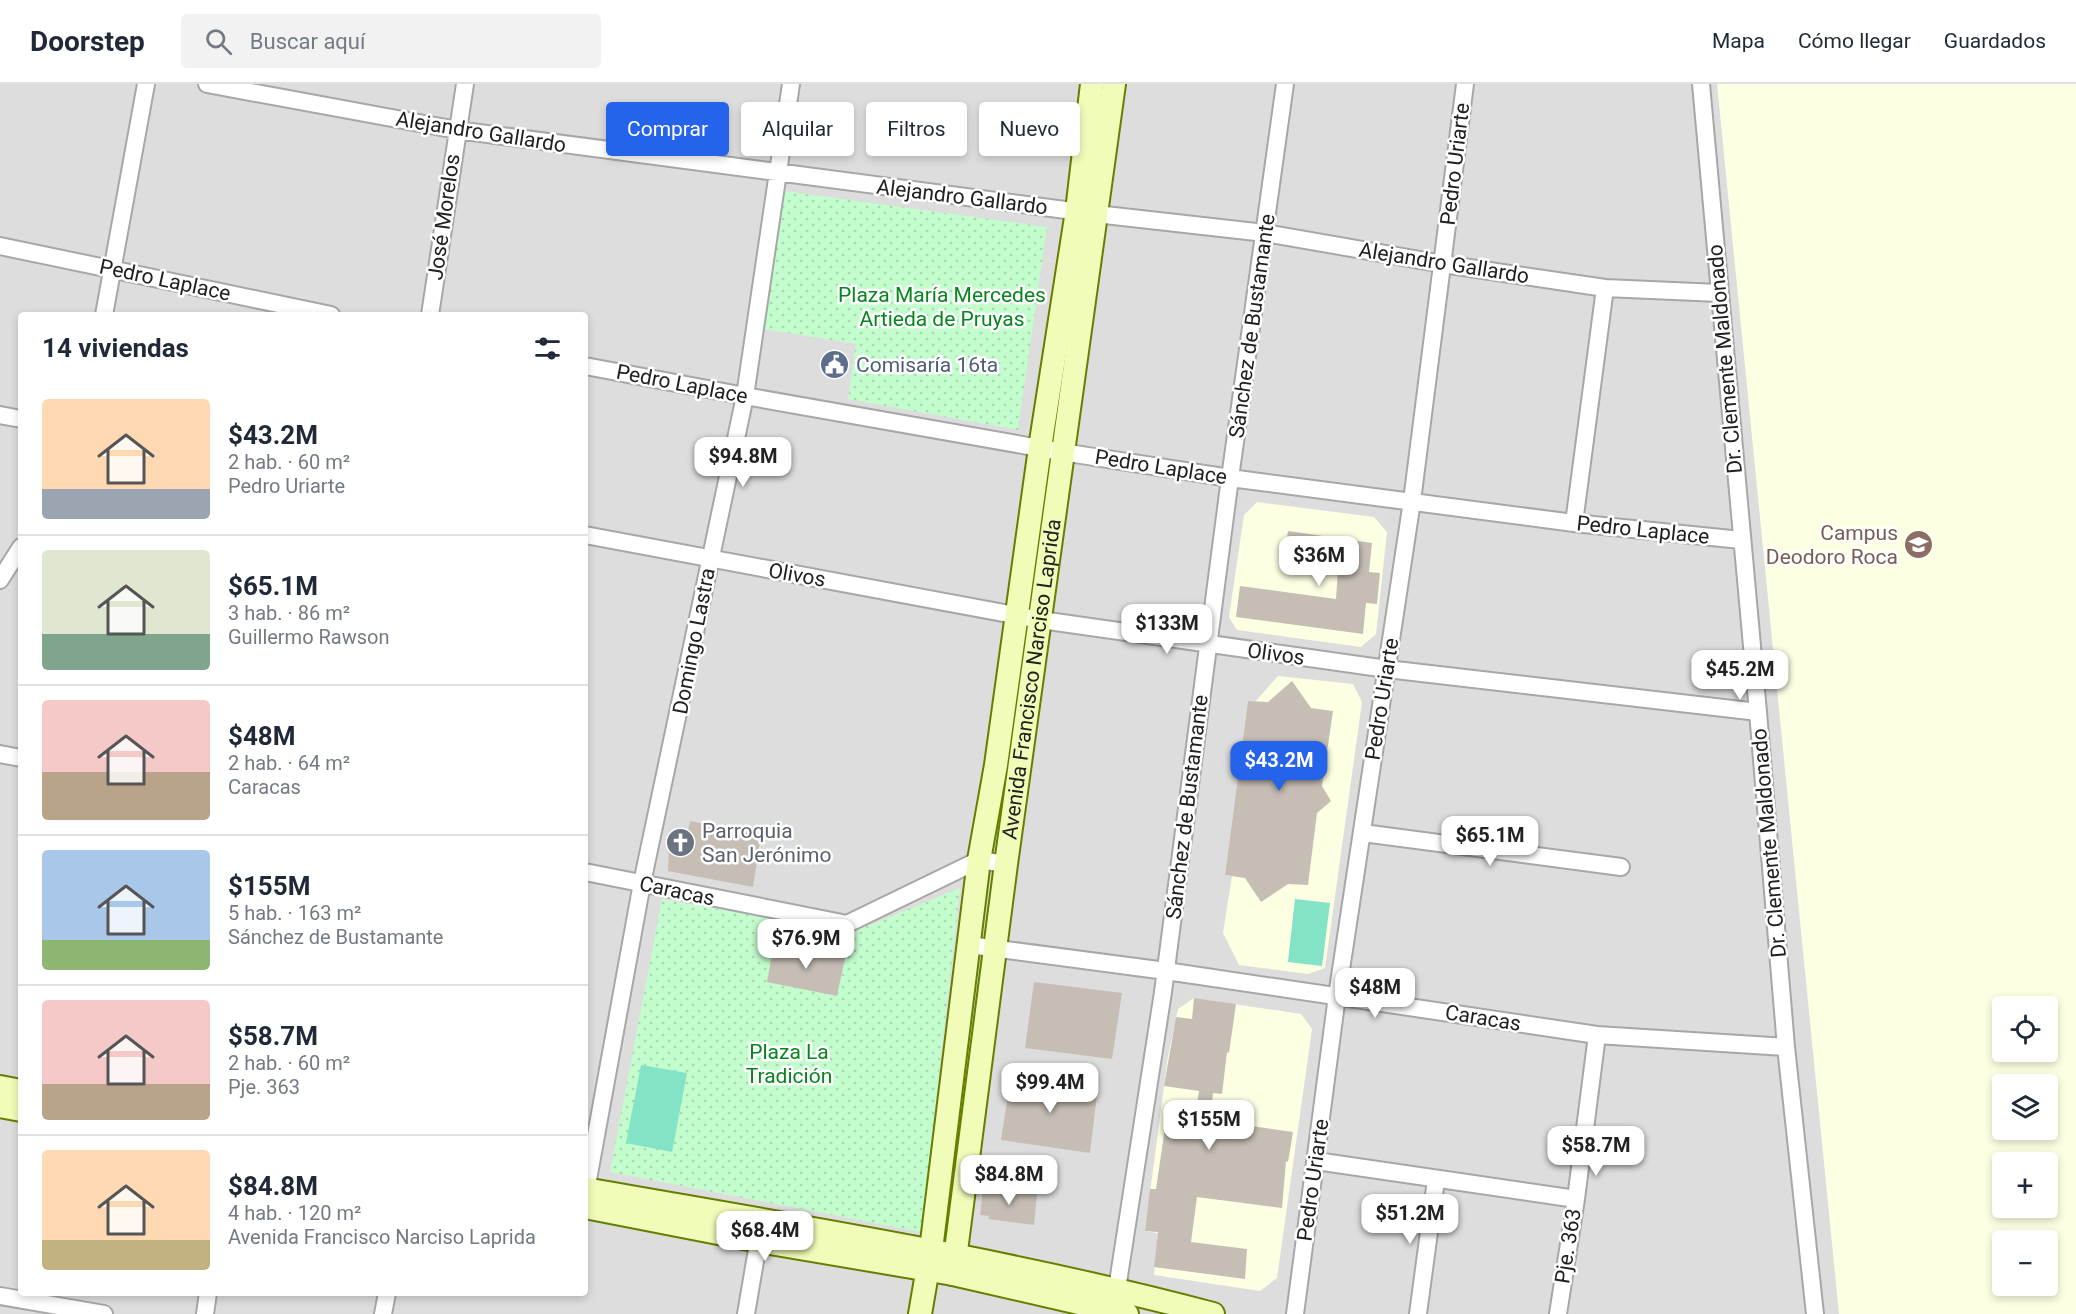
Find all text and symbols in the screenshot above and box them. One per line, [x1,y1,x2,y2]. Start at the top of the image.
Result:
search box [181,14,601,68]
text: Doorstep [30,25,145,58]
icon: search [202,25,235,58]
text: Buscar aquí [250,29,365,54]
text: Mapa [1712,29,1765,53]
text: Cómo llegar [1798,29,1911,53]
text: Guardados [1944,29,2046,53]
street label: Pedro Uriarte [1436,101,1474,227]
chip: Comprar [606,102,729,156]
chip: Alquilar [741,102,854,156]
chip: Filtros [866,102,967,156]
chip: Nuevo [979,102,1080,156]
street label: Alejandro Gallardo [394,107,568,157]
street label: José Morelos [423,152,465,282]
street label: Alejandro Gallardo [875,175,1049,219]
street label: Sánchez de Bustamante [1224,212,1280,440]
street label: Alejandro Gallardo [1357,238,1531,288]
street label: Dr. Clemente Maldonado [1703,243,1747,475]
street label: Pedro Laplace [97,254,233,306]
park label: Plaza María Mercedes Artieda de Pruyas [838,283,1046,331]
icon: filters [531,332,564,365]
text: 14 viviendas [42,333,189,363]
public building icon: Comisaría 16ta [819,349,851,381]
place label: Comisaría 16ta [856,353,998,377]
street label: Pedro Laplace [614,359,750,409]
text: $43.2M [228,420,318,450]
icon: home [90,423,162,495]
pin: $94.8M [694,437,792,488]
text: $94.8M [708,444,778,468]
street label: Pedro Laplace [1093,445,1229,489]
text: 2 hab. · 60 m² [228,450,350,474]
text: Pedro Uriarte [228,474,345,498]
street label: Pedro Laplace [1575,511,1711,549]
street label: Avenida Francisco Narciso Laprida [998,517,1066,841]
place label: Campus Deodoro Roca [1766,521,1898,569]
school or university icon: Campus Deodoro Roca [1903,529,1935,561]
pin: $36M [1283,536,1355,587]
text: $36M [1293,543,1345,567]
street label: Olivos [767,558,827,592]
street label: Domingo Lastra [668,566,720,716]
text: $65.1M [228,571,318,601]
icon: home [90,574,162,646]
text: 3 hab. · 86 m² [228,601,350,625]
pin: $133M [1125,604,1209,655]
text: $133M [1135,611,1199,635]
text: Guillermo Rawson [228,625,390,649]
street label: Pedro Uriarte [1361,636,1403,762]
street label: Olivos [1246,638,1306,670]
pin: $45.2M [1691,650,1789,701]
text: $45.2M [1705,657,1775,681]
street label: Sánchez de Bustamante [1161,693,1213,921]
text: $48M [228,721,296,751]
icon: home [90,724,162,796]
street label: Dr. Clemente Maldonado [1747,727,1791,959]
pin: $43.2M [1230,741,1328,792]
text: $43.2M [1244,748,1314,772]
text: 2 hab. · 64 m² [228,751,350,775]
text: Caracas [228,775,301,799]
pin: $65.1M [1441,816,1539,867]
place label: Parroquia San Jerónimo [702,819,831,867]
text: $65.1M [1455,823,1525,847]
church icon: Parroquia San Jerónimo [665,827,697,859]
text: $155M [228,871,310,901]
street label: Caracas [637,871,717,911]
icon: home [90,874,162,946]
text: 5 hab. · 163 m² [228,901,361,925]
pin: $76.9M [757,919,855,970]
text: Sánchez de Bustamante [228,925,443,949]
text: $76.9M [771,926,841,950]
pin: $48M [1339,968,1411,1019]
text: $48M [1349,975,1401,999]
map controls [1992,996,2058,1296]
button: locate [1992,996,2058,1062]
street label: Caracas [1443,1000,1523,1036]
text: $58.7M [228,1021,318,1051]
icon: home [90,1024,162,1096]
park label: Plaza La Tradición [746,1040,832,1088]
text: 2 hab. · 60 m² [228,1051,350,1075]
pin: $99.4M [1001,1063,1099,1114]
text: $99.4M [1015,1070,1085,1094]
button: layers [1992,1074,2058,1140]
text: Pje. 363 [228,1075,300,1099]
pin: $155M [1167,1100,1251,1151]
text: $155M [1177,1107,1241,1131]
street label: Pedro Uriarte [1293,1117,1333,1243]
pin: $58.7M [1547,1126,1645,1177]
text: $58.7M [1561,1133,1631,1157]
button: + [1992,1152,2058,1218]
pin: $84.8M [960,1155,1058,1206]
text: $84.8M [974,1162,1044,1186]
text: $84.8M [228,1171,318,1201]
icon: home [90,1174,162,1246]
pin: $51.2M [1361,1194,1459,1245]
text: 4 hab. · 120 m² [228,1201,361,1225]
text: $51.2M [1375,1201,1445,1225]
street label: Pje. 363 [1550,1207,1586,1285]
pin: $68.4M [716,1211,814,1262]
text: $68.4M [730,1218,800,1242]
text: Avenida Francisco Narciso Laprida [228,1225,536,1249]
button: − [1992,1230,2058,1296]

